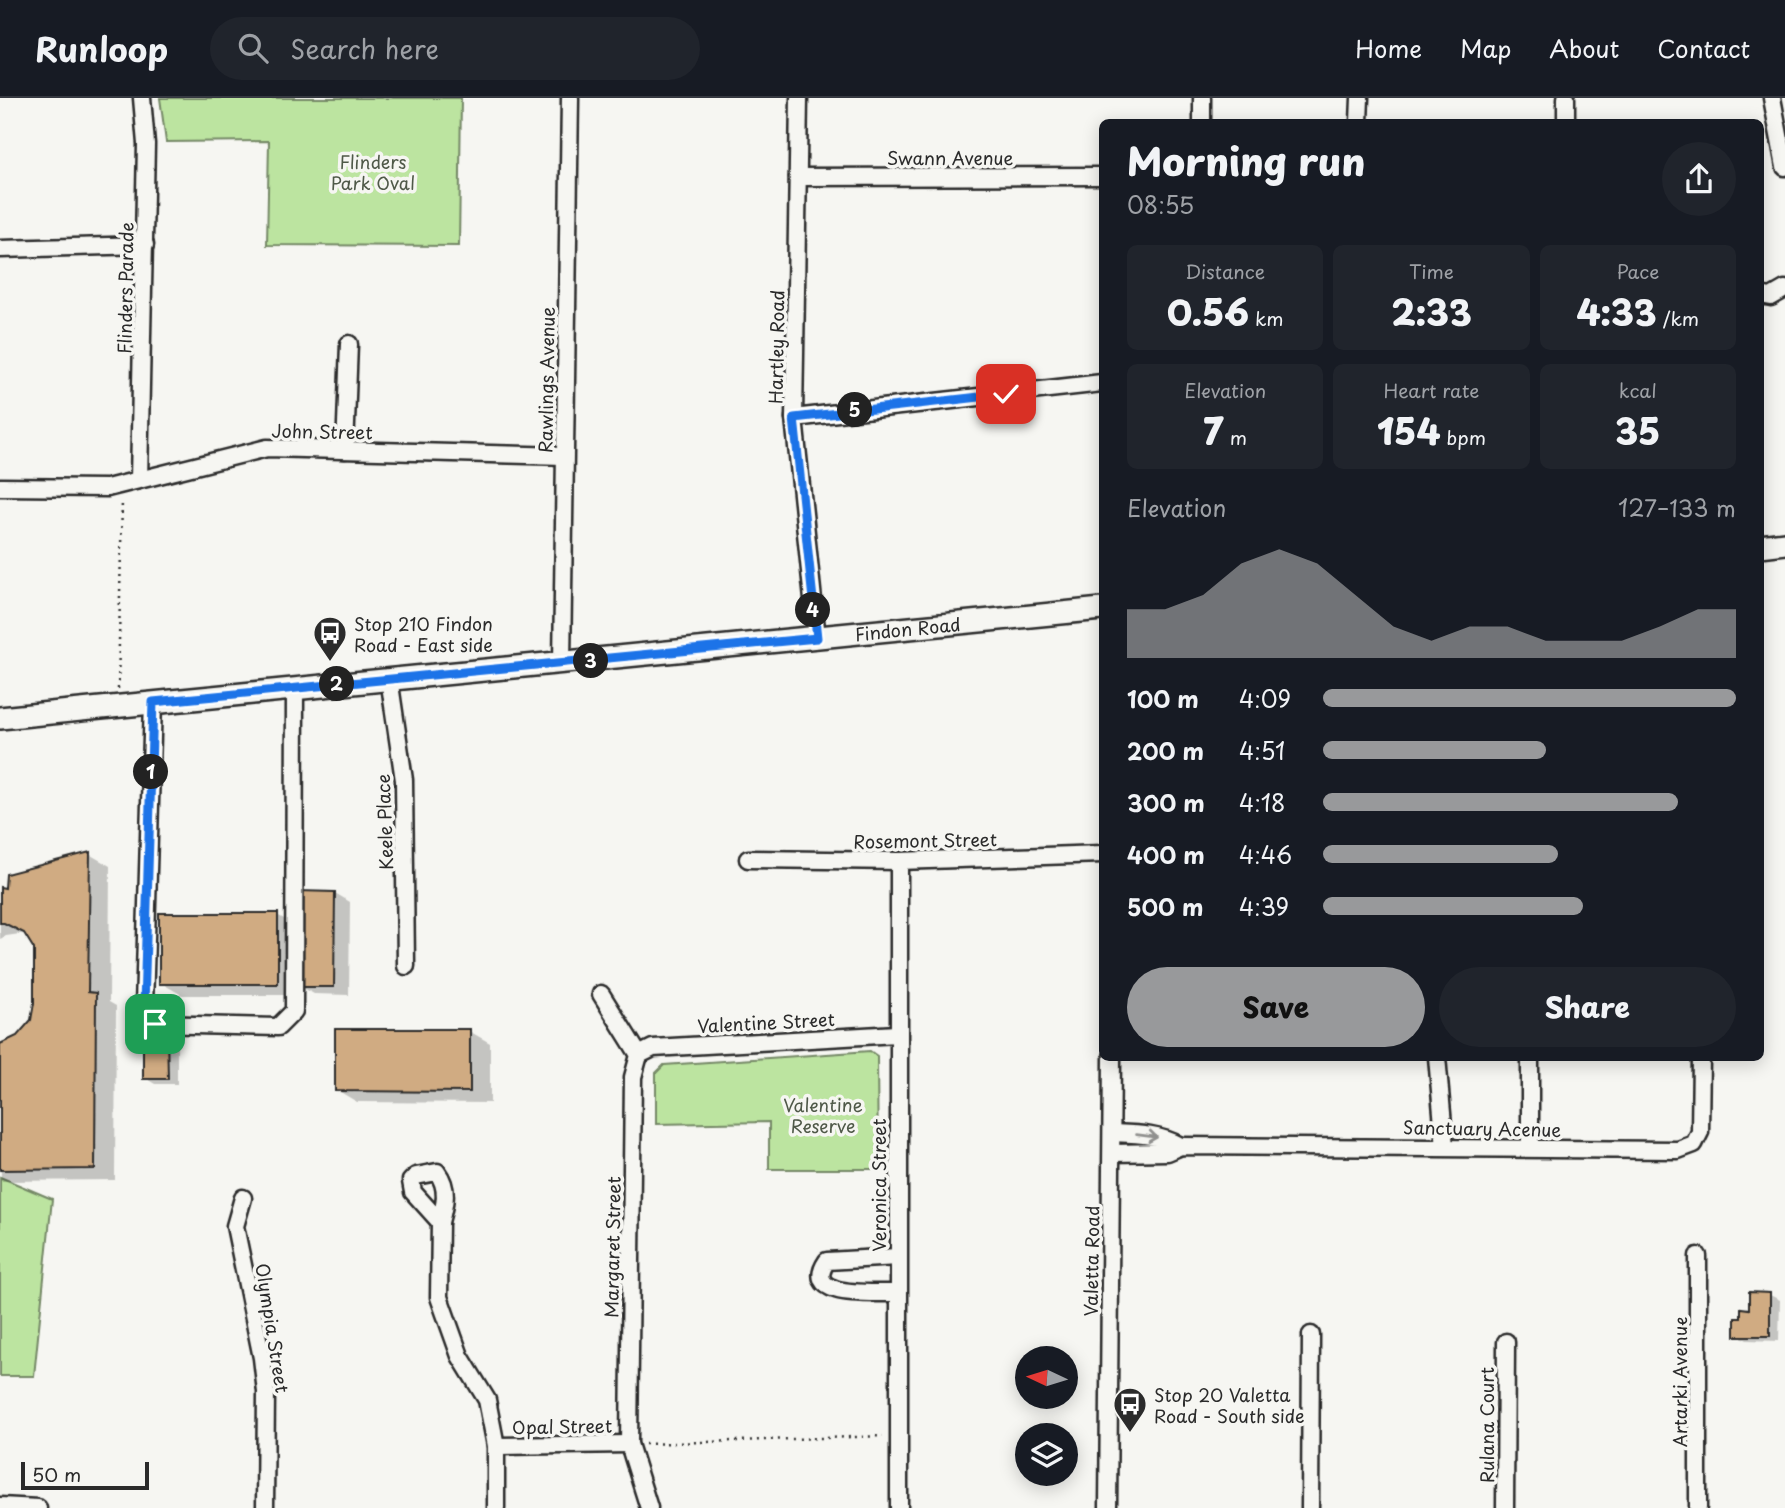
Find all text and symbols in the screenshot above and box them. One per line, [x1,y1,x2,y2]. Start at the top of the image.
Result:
search box [210,17,700,80]
text: Runloop [35,23,168,73]
icon: search [234,29,272,67]
text: Search here [290,29,439,68]
text: Home [1355,30,1422,66]
text: Map [1460,30,1511,66]
text: About [1549,30,1619,66]
text: Contact [1657,30,1750,66]
text: Morning run [1127,132,1365,189]
button: share [1662,142,1736,216]
street label: Swann Avenue [887,144,1013,171]
park label: Flinders Park Oval [331,148,415,196]
text: 08:55 [1127,187,1194,222]
street label: Flinders Parade [110,222,140,354]
text: Distance [1185,257,1265,285]
text: Time [1409,257,1454,285]
text: Pace [1616,257,1659,285]
text: 0.56 [1167,285,1249,338]
text: 2:33 [1391,285,1472,338]
text: 4:33 [1577,285,1657,338]
street label: Hartley Road [762,290,790,404]
text: km [1249,304,1284,332]
text: /km [1657,304,1699,332]
street label: Rawlings Avenue [531,306,561,453]
pin [976,364,1036,424]
icon: check [987,375,1025,413]
text: Elevation [1184,376,1266,404]
text: Heart rate [1384,376,1479,404]
text: kcal [1619,376,1657,404]
pin: 5 [838,392,872,428]
text: 5 [848,395,861,423]
text: 7 [1203,404,1224,457]
text: 154 [1377,404,1440,457]
text: 35 [1615,404,1660,457]
street label: John Street [271,417,373,445]
text: m [1224,423,1247,451]
text: bpm [1440,423,1486,451]
text: Elevation [1127,490,1226,525]
text: 127–133 m [1618,490,1736,525]
pin: 4 [796,592,830,628]
text: 4 [806,595,819,623]
place label: Stop 210 Findon Road - East side [354,610,493,658]
street label: Findon Road [853,610,962,647]
bus stop icon: Stop 210 Findon Road - East side [311,614,349,663]
pin: 3 [574,644,608,678]
text: 3 [584,646,597,674]
pin: 2 [320,666,354,702]
text: 2 [330,669,343,697]
text: 100 m [1127,681,1199,716]
text: 4:09 [1239,681,1291,716]
text: 200 m [1127,733,1204,768]
text: 4:51 [1239,733,1285,768]
pin: 1 [134,754,168,790]
text: 1 [146,757,155,785]
street label: Keele Place [369,774,399,870]
text: 300 m [1127,785,1205,820]
text: 4:18 [1239,785,1285,820]
street label: Rosemont Street [853,825,997,855]
text: 400 m [1127,837,1205,872]
text: 4:46 [1239,837,1292,872]
text: 500 m [1127,889,1204,924]
text: 4:39 [1239,889,1289,924]
button: Save [1127,967,1425,1047]
button: Share [1439,967,1736,1047]
pin [125,994,185,1054]
icon: arrive [136,1005,174,1043]
street label: Valentine Street [697,1005,835,1039]
park label: Valentine Reserve [783,1091,863,1139]
street label: Sanctuary Acenue [1403,1113,1562,1143]
street label: Veronica Street [865,1118,892,1252]
one-way arrow [1136,1129,1158,1142]
street label: Margaret Street [597,1176,627,1318]
street label: Valetta Road [1077,1205,1105,1317]
street label: Olympia Street [249,1261,297,1395]
street label: Artarki Avenue [1666,1317,1693,1447]
north arrow [1015,1346,1078,1409]
map controls [1015,1346,1078,1486]
street label: Rulana Court [1473,1367,1500,1483]
place label: Stop 20 Valetta Road - South side [1154,1381,1305,1429]
bus stop icon: Stop 20 Valetta Road - South side [1111,1385,1149,1434]
street label: Opal Street [512,1412,612,1440]
button: layers [1015,1423,1078,1486]
scale bar [21,1459,149,1491]
text: 50 m [32,1460,81,1488]

